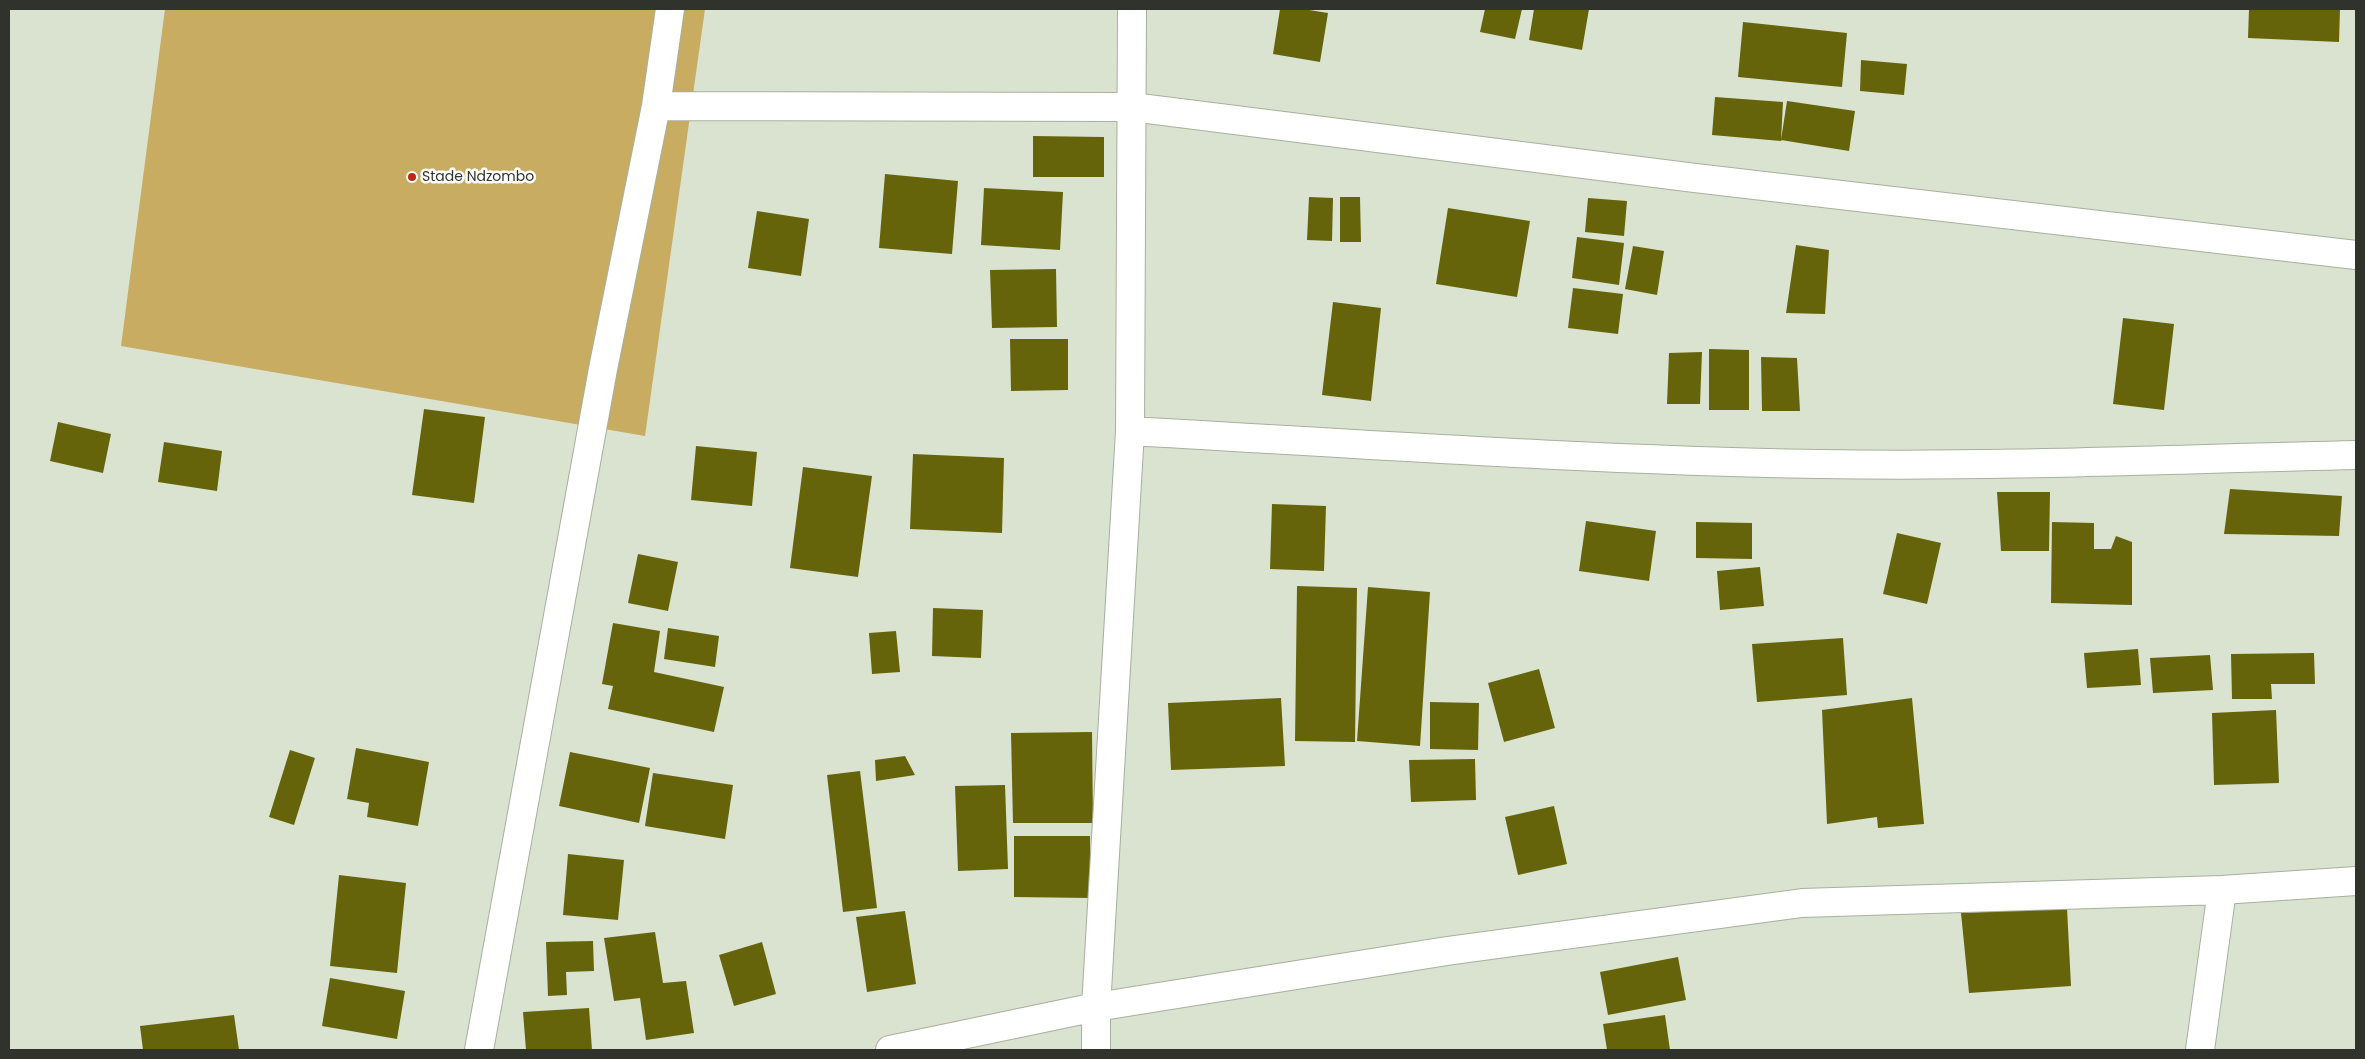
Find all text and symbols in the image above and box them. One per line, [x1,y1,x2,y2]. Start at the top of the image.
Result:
place label: Stade Ndzombo [422,169,534,185]
marker: Stade Ndzombo [406,171,418,183]

